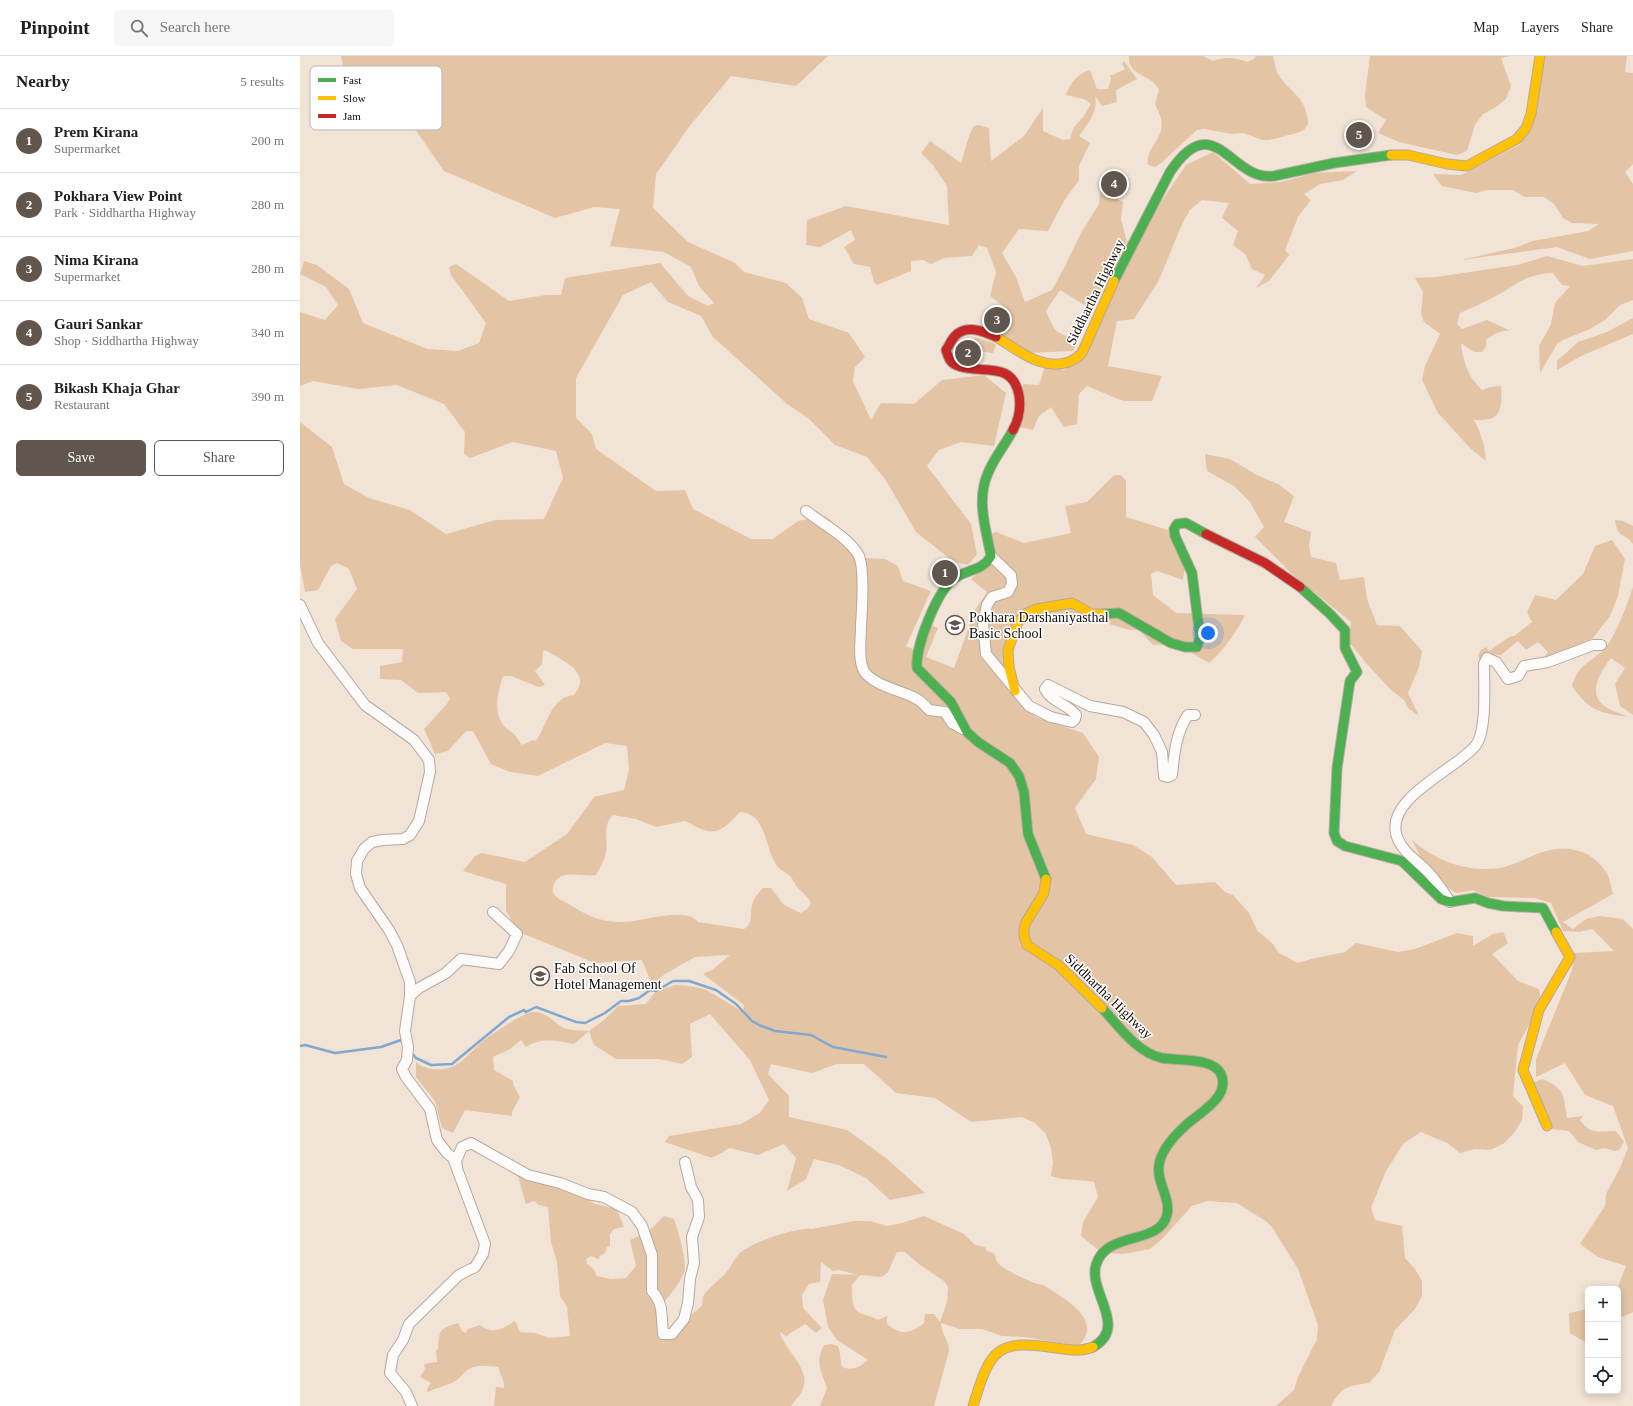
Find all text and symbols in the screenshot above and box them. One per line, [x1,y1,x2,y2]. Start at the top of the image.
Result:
search box [114,10,394,46]
text: Pinpoint [20,17,90,38]
icon: search [128,17,150,39]
text: Search here [160,19,230,35]
text: Map [1473,20,1499,35]
text: Layers [1521,20,1559,35]
text: Share [1581,20,1613,35]
legend [310,66,442,130]
text: Nearby [16,72,70,91]
text: 5 results [240,74,284,89]
text: Fast [343,74,361,86]
text: Slow [343,92,366,104]
text: Jam [343,110,361,122]
pin: 5 [1346,120,1372,150]
text: Prem Kirana [54,124,138,140]
text: 1 [26,133,32,148]
text: 200 m [251,133,284,148]
text: Supermarket [54,141,120,156]
pin: 4 [1101,169,1127,199]
text: Pokhara View Point [54,188,182,204]
text: 2 [26,197,32,212]
text: 280 m [251,197,284,212]
text: Park · Siddhartha Highway [54,205,196,220]
street label: Siddhartha Highway [1063,237,1128,347]
text: Nima Kirana [54,252,139,268]
text: 3 [26,261,32,276]
text: 280 m [251,261,284,276]
text: Supermarket [54,269,120,284]
pin: 3 [984,305,1010,335]
text: Gauri Sankar [54,316,143,332]
text: 4 [26,325,32,340]
text: 340 m [251,325,284,340]
text: Shop · Siddhartha Highway [54,333,199,348]
pin: 2 [955,338,981,368]
text: Bikash Khaja Ghar [54,380,180,396]
text: 5 [26,389,32,404]
text: 390 m [251,389,284,404]
text: Restaurant [54,397,110,412]
button: Save [16,440,146,476]
button: Share [154,440,284,476]
pin: 1 [932,558,958,588]
place label: Pokhara Darshaniyasthal Basic School [969,610,1109,641]
school or university icon: Pokhara Darshaniyasthal Basic School [944,614,966,636]
your location [1198,623,1218,643]
street label: Siddhartha Highway [1062,951,1155,1042]
place label: Fab School Of Hotel Management [554,961,662,992]
school or university icon: Fab School Of Hotel Management [529,965,551,987]
map controls [1585,1286,1621,1394]
button: + [1585,1286,1621,1322]
button: − [1585,1322,1621,1358]
button: locate [1585,1358,1621,1394]

